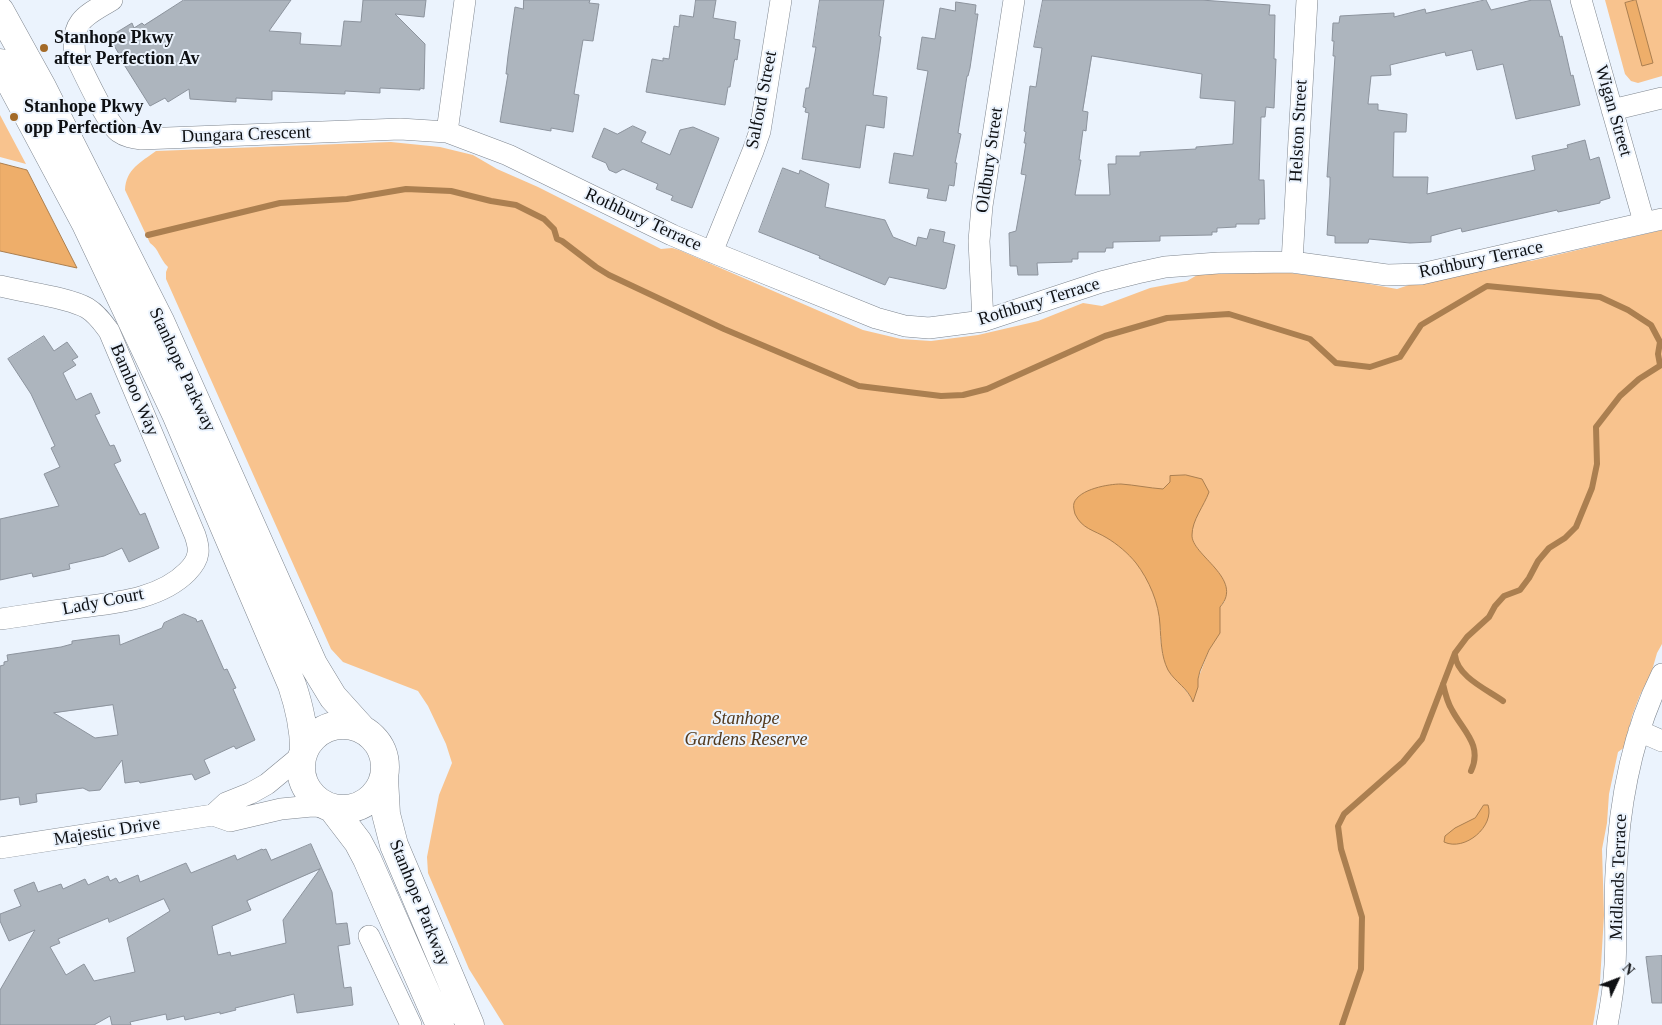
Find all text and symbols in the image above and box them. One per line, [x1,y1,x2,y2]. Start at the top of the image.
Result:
place label: Stanhope Pkwy after Perfection Av [54,27,200,70]
marker: Stanhope Pkwy after Perfection Av [38,42,50,54]
street label: Salford Street [742,49,782,151]
street label: Wigan Street [1590,63,1636,159]
street label: Helston Street [1286,79,1312,183]
place label: Stanhope Pkwy opp Perfection Av [24,96,162,138]
street label: Oldbury Street [972,106,1008,214]
marker: Stanhope Pkwy opp Perfection Av [8,111,20,123]
street label: Dungara Crescent [181,122,311,148]
street label: Rothbury Terrace [581,184,705,256]
street label: Rothbury Terrace [1417,236,1545,284]
street label: Rothbury Terrace [976,273,1102,331]
street label: Stanhope Parkway [144,304,220,436]
street label: Bamboo Way [105,341,163,439]
street label: Lady Court [60,584,146,620]
park label: Stanhope Gardens Reserve [685,708,807,751]
street label: Majestic Drive [52,813,162,851]
street label: Midlands Terrace [1606,814,1632,940]
street label: Stanhope Parkway [384,837,454,969]
north arrow [1592,955,1642,1005]
text: N [1619,961,1637,978]

